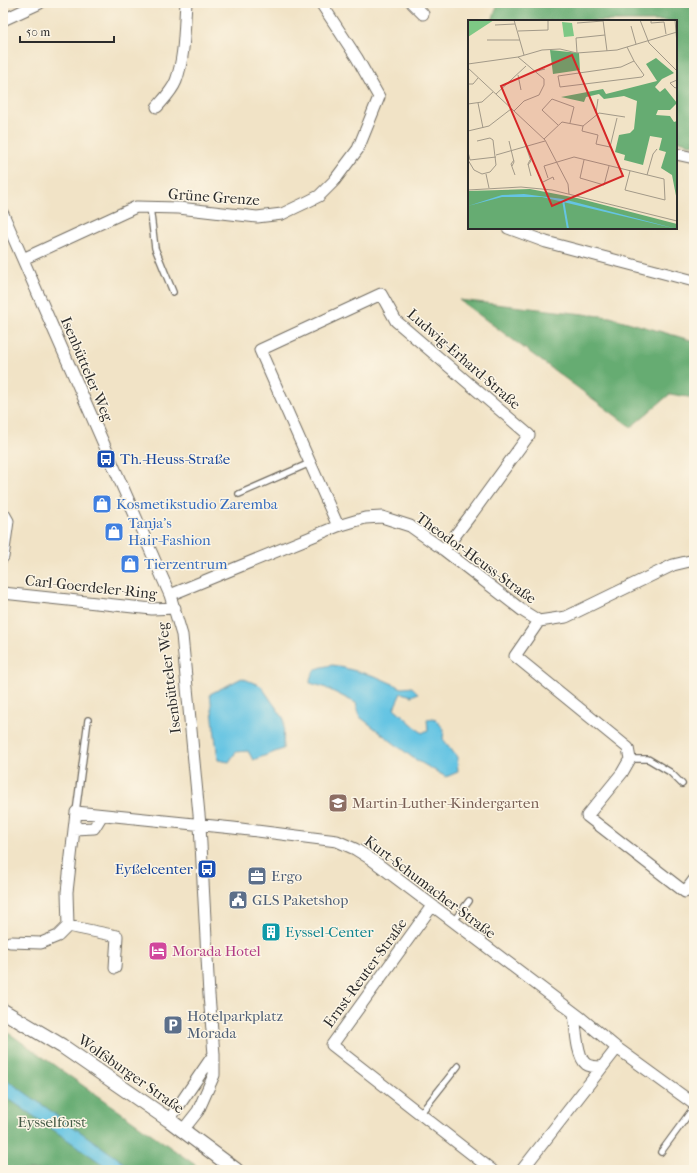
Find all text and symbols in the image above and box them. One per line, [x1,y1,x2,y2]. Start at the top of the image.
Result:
scale bar [20,18,114,44]
inset map [468,20,677,229]
text: 50 m [26,25,50,39]
street label: Grüne Grenze [168,185,261,209]
street label: Ludwig-Erhard-Straße [404,305,525,413]
street label: Isenbütteler Weg [57,314,118,425]
bus stop icon: Th.-Heuss-Straße [95,448,117,470]
place label: Th.-Heuss-Straße [120,450,231,468]
shop icon: Kosmetikstudio Zaremba [91,493,113,515]
place label: Kosmetikstudio Zaremba [116,495,279,513]
street label: Theodor-Heuss-Straße [412,508,540,608]
place label: Tanja's Hair-Fashion [128,514,211,549]
shop icon: Tanja's Hair-Fashion [103,521,125,543]
shop icon: Tierzentrum [119,553,141,575]
place label: Tierzentrum [144,555,228,573]
street label: Carl-Goerdeler-Ring [24,571,159,603]
street label: Isenbütteler Weg [153,620,185,735]
school or university icon: Martin-Luther-Kindergarten [327,792,349,814]
place label: Martin-Luther-Kindergarten [352,794,539,812]
street label: Kurt-Schumacher-Straße [361,832,500,943]
bus stop icon: Eyßelcenter [196,858,218,880]
place label: Eyßelcenter [115,860,194,878]
office icon: Ergo [246,865,268,887]
place label: Ergo [271,867,302,885]
public building icon: GLS Paketshop [227,889,249,911]
place label: GLS Paketshop [252,891,348,909]
street label: Ernst-Reuter-Straße [319,914,411,1031]
building icon: Eyssel-Center [260,921,282,943]
place label: Eyssel-Center [285,923,374,941]
hotel icon: Morada Hotel [147,940,169,962]
place label: Morada Hotel [172,942,261,960]
place label: Hotelparkplatz Morada [187,1007,284,1042]
parking icon: Hotelparkplatz Morada [162,1014,184,1036]
street label: Wolfsburger Straße [74,1030,188,1118]
park label: Eysselforst [18,1113,87,1131]

